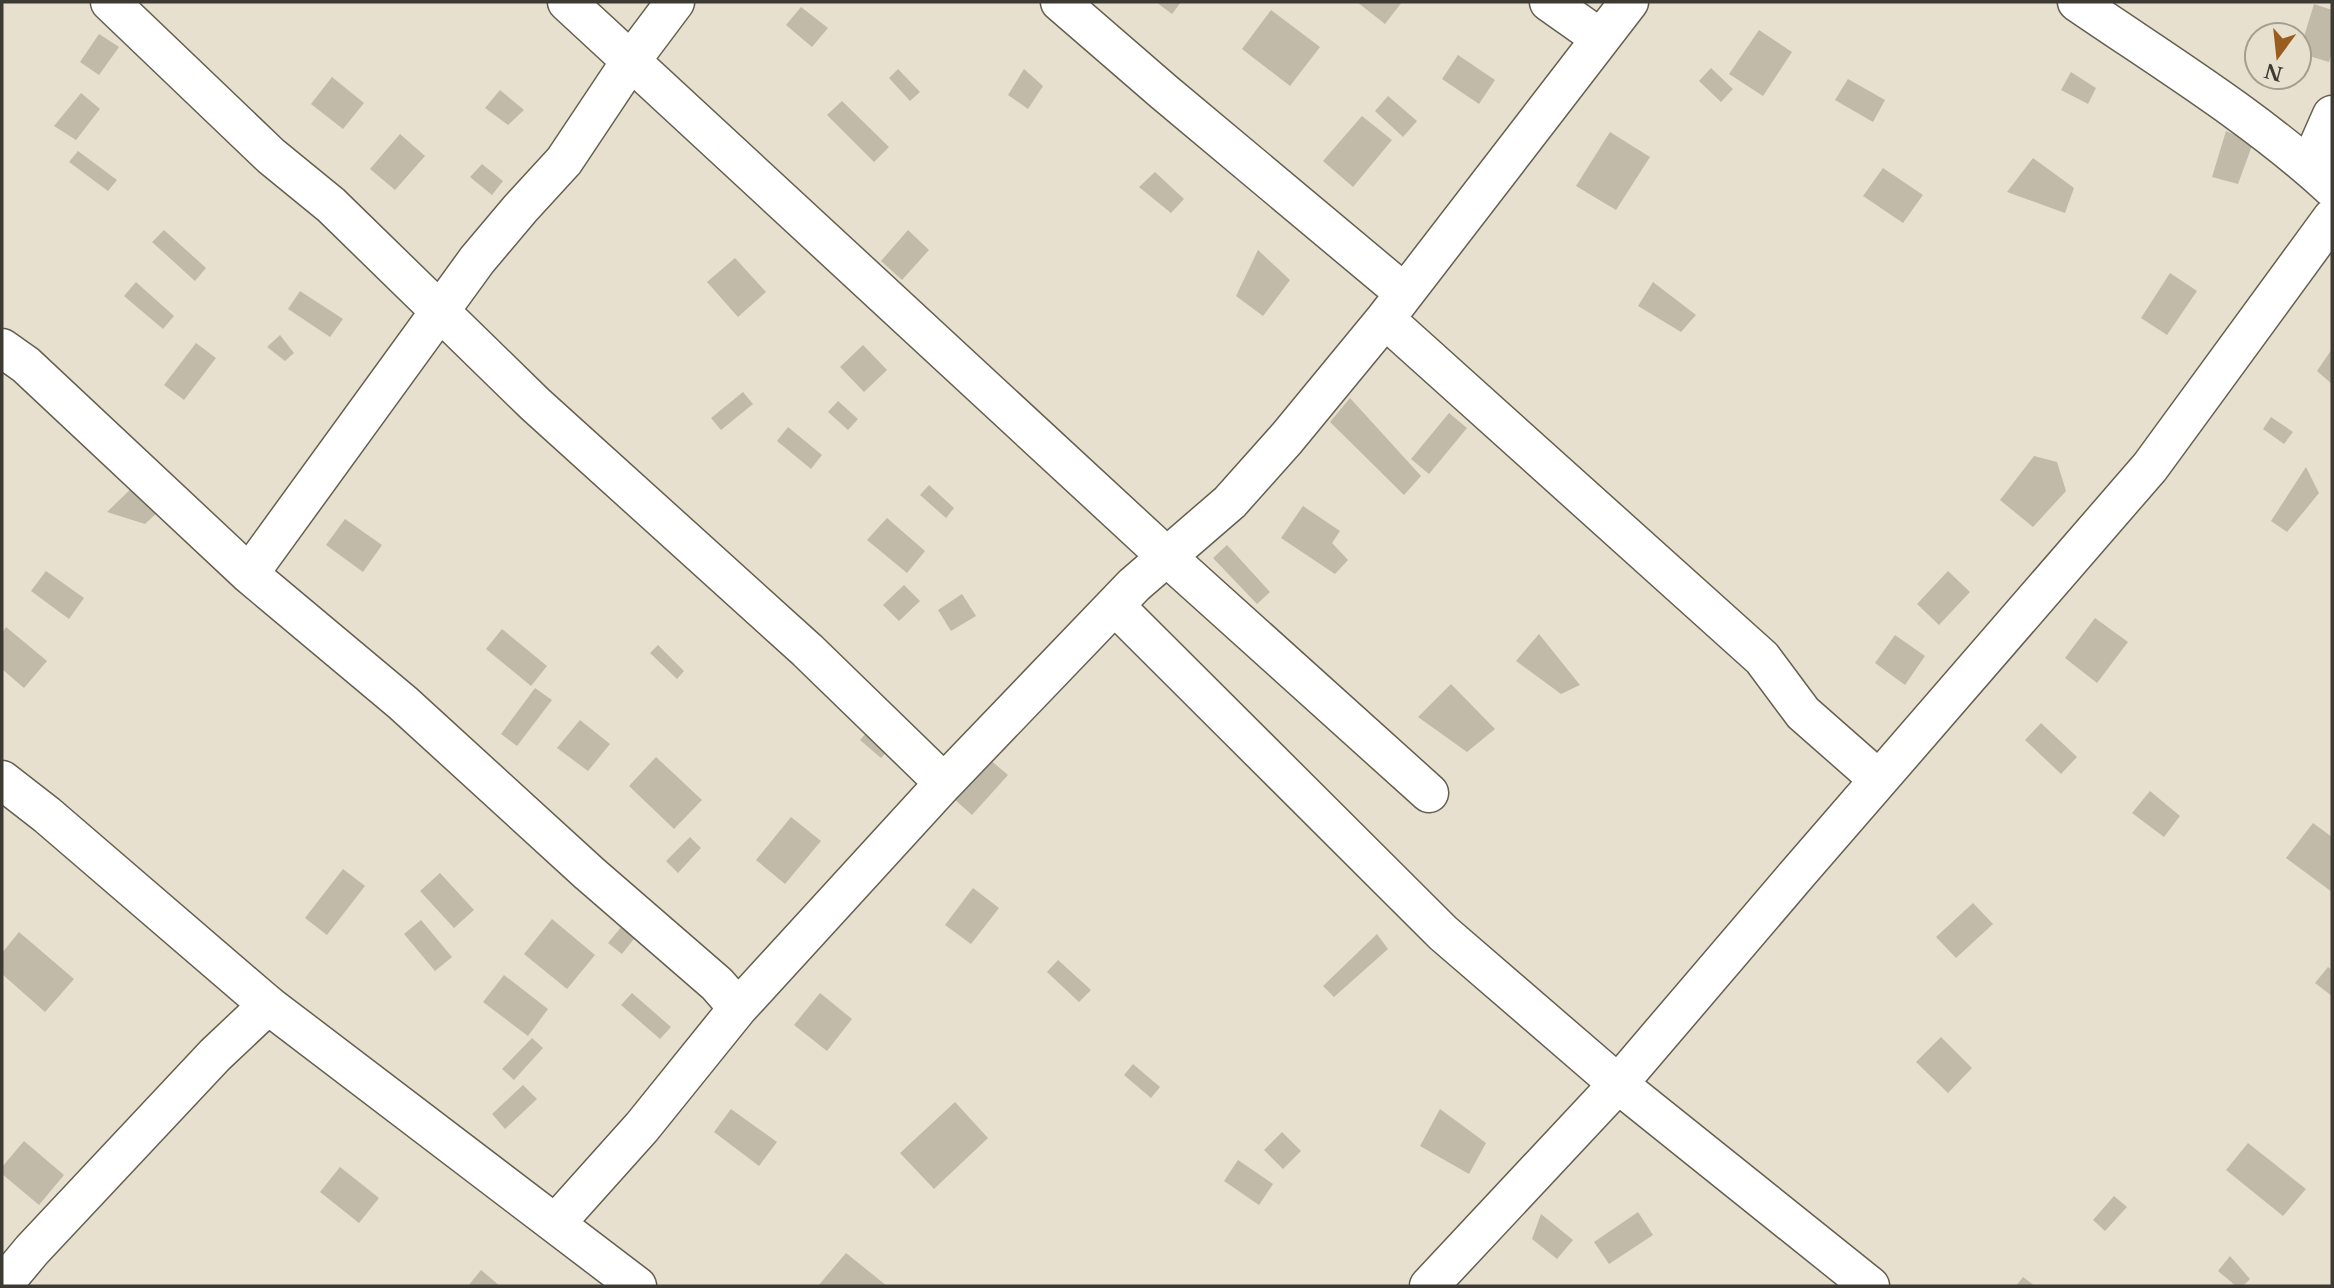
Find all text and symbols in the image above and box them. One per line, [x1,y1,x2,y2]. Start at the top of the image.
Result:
north arrow [2243,21,2313,91]
text: N [2262,58,2285,85]

